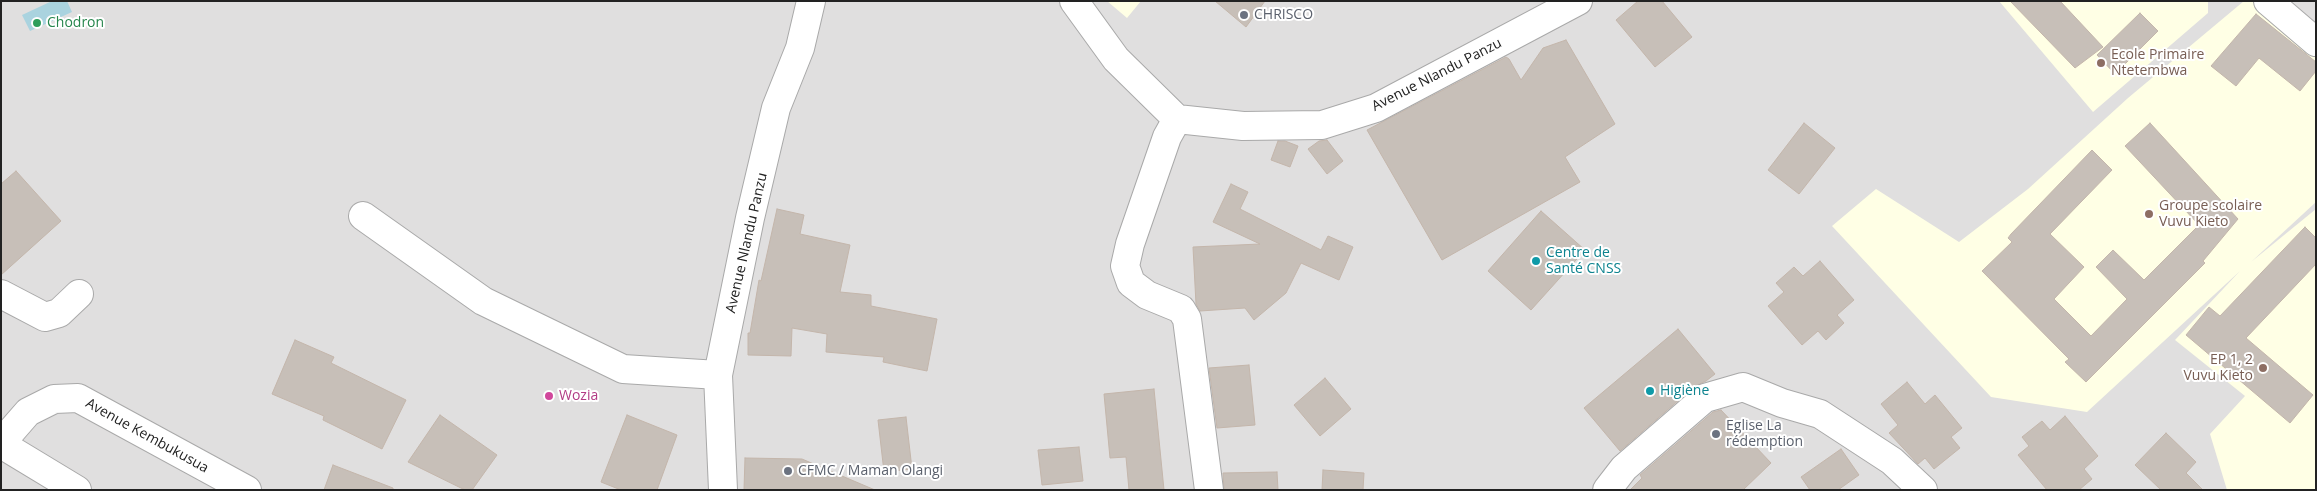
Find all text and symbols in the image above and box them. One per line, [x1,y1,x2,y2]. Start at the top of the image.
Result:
place label: CHRISCO [1254,7,1313,23]
marker: CHRISCO [1238,9,1250,21]
place label: Chodron [47,15,104,31]
marker: Chodron [31,17,43,29]
street label: Avenue Nlandu Panzu [1369,35,1505,115]
place label: Ecole Primaire Ntetembwa [2111,47,2204,80]
marker: Ecole Primaire Ntetembwa [2095,57,2107,69]
street label: Avenue Nlandu Panzu [723,171,771,315]
place label: Groupe scolaire Vuvu Kieto [2159,198,2262,230]
marker: Groupe scolaire Vuvu Kieto [2143,208,2155,220]
place label: Centre de Santé CNSS [1546,245,1621,278]
marker: Centre de Santé CNSS [1530,255,1542,267]
place label: EP 1, 2 Vuvu Kieto [2183,352,2253,384]
marker: EP 1, 2 Vuvu Kieto [2257,362,2269,374]
place label: Higiène [1660,383,1709,399]
marker: Higiène [1644,385,1656,397]
place label: Wozia [559,388,598,404]
marker: Wozia [543,390,555,402]
street label: Avenue Kembukusua [83,395,211,477]
place label: Eglise La rédemption [1726,418,1803,451]
marker: Eglise La rédemption [1710,428,1722,440]
place label: CFMC / Maman Olangi [798,463,943,479]
marker: CFMC / Maman Olangi [782,465,794,477]

